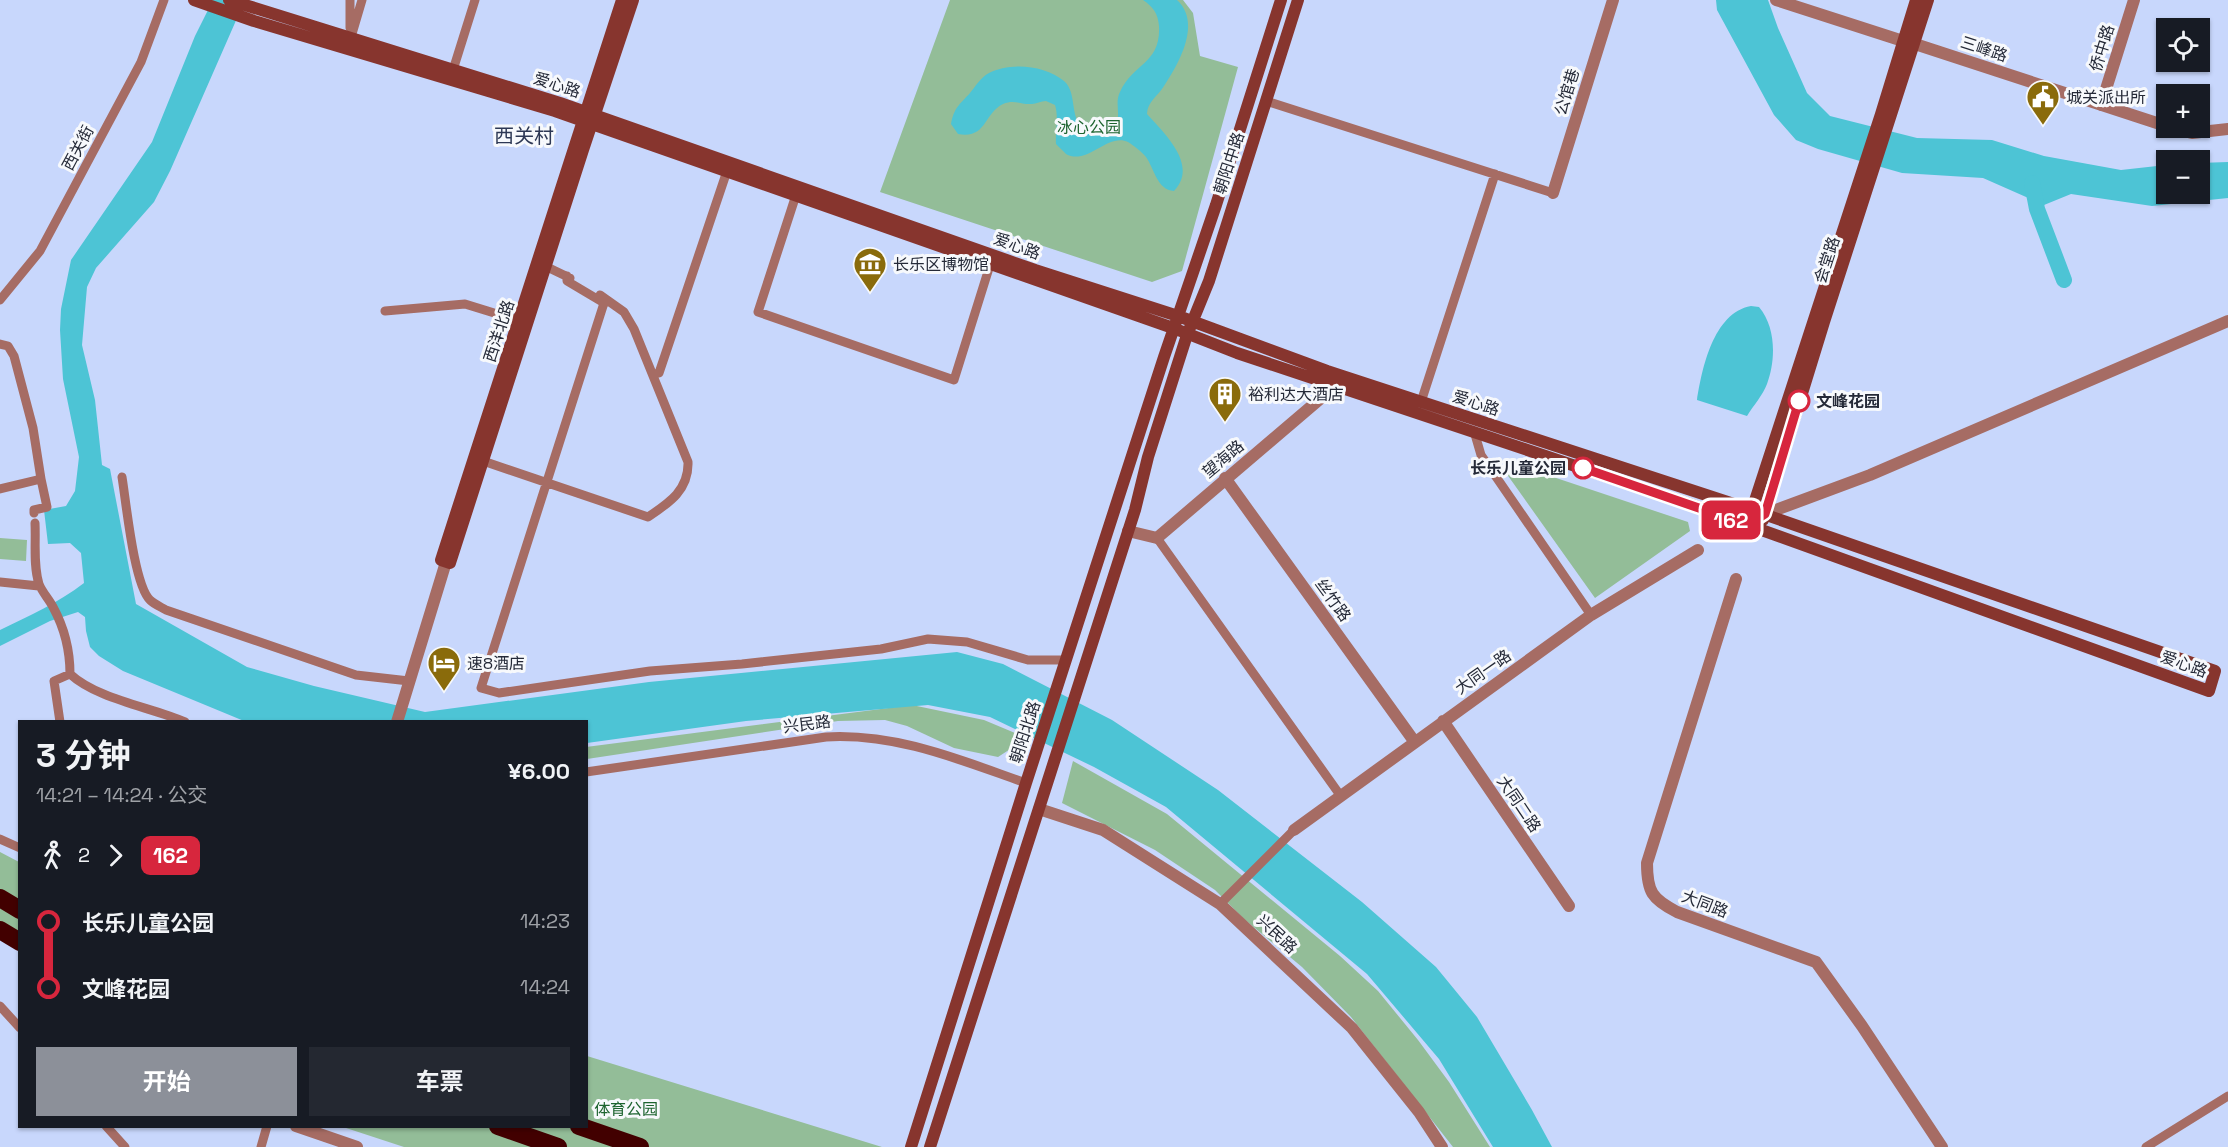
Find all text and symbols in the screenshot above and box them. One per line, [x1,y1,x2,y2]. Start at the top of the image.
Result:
map controls [2156,18,2210,204]
button: locate [2156,18,2210,72]
street label: 侨中路 [2085,22,2119,74]
street label: 三峰路 [1958,32,2010,66]
street label: 公馆巷 [1550,66,1584,118]
street label: 爱心路 [531,68,583,102]
public building icon: 城关派出所 [2025,79,2061,126]
button: + [2156,84,2210,138]
place label: 城关派出所 [2066,87,2146,108]
park label: 冰心公园 [1057,117,1121,138]
street label: 西关街 [57,122,99,174]
district label: 西关村 [494,123,554,149]
street label: 朝阳中路 [1209,129,1249,197]
button: − [2156,150,2210,204]
street label: 爱心路 [991,228,1043,264]
street label: 会堂路 [1810,234,1844,286]
museum icon: 长乐区博物馆 [852,246,888,293]
place label: 长乐区博物馆 [893,254,989,275]
street label: 西洋北路 [479,297,519,365]
building icon: 裕利达大酒店 [1207,376,1243,423]
place label: 裕利达大酒店 [1248,384,1344,405]
street label: 爱心路 [1450,386,1502,420]
marker: 文峰花园 [1788,390,1810,412]
place label: 文峰花园 [1816,391,1880,412]
street label: 望海路 [1198,436,1248,482]
marker: 长乐儿童公园 [1572,457,1594,479]
place label: 长乐儿童公园 [1470,458,1566,479]
line badge: 162 [1696,500,1766,540]
text: 162 [1714,507,1748,534]
street label: 丝竹路 [1310,574,1356,626]
hotel icon: 速8酒店 [426,645,462,692]
street label: 大同一路 [1451,645,1515,699]
street label: 爱心路 [2158,646,2210,682]
place label: 速8酒店 [467,653,525,674]
street label: 朝阳北路 [1005,698,1045,766]
street label: 兴民路 [782,711,832,737]
text: 3 分钟 [36,735,130,777]
text: ¥6.00 [508,757,570,785]
street label: 大同二路 [1492,772,1546,836]
text: 14:21 – 14:24 · 公交 [36,782,208,808]
icon: walk [36,839,69,872]
icon: forward [99,839,132,872]
text: 2 [78,842,90,868]
text: 162 [153,842,188,869]
street label: 大同路 [1679,886,1731,922]
text: 14:23 [520,908,570,934]
text: 长乐儿童公园 [82,909,214,937]
street label: 兴民路 [1252,910,1302,958]
text: 14:24 [520,974,570,1000]
text: 文峰花园 [82,975,170,1003]
button: 开始 [36,1047,297,1116]
button: 车票 [309,1047,570,1116]
park label: 体育公园 [594,1099,658,1120]

